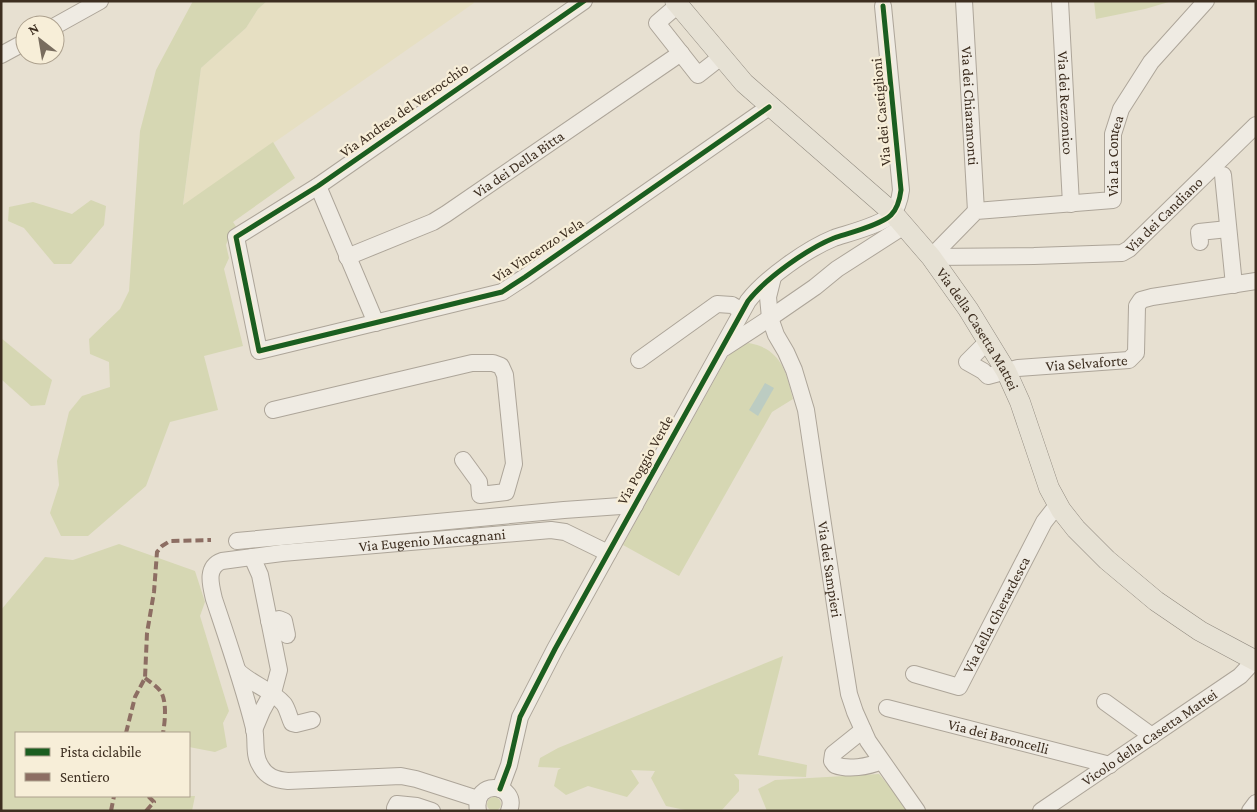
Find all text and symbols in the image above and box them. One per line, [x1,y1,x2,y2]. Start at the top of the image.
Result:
north arrow [15,15,65,65]
text: N [25,19,42,38]
street label: Via dei Chiaramonti [959,46,981,166]
street label: Via dei Rezzonico [1055,51,1076,155]
street label: Via dei Castiglioni [868,57,895,167]
street label: Via Andrea del Verrocchio [337,60,471,160]
street label: Via La Contea [1105,113,1126,197]
street label: Via dei Della Bitta [470,128,567,201]
street label: Via dei Candiano [1122,174,1206,256]
street label: Via Vincenzo Vela [490,215,586,285]
street label: Via della Casetta Mattei [933,265,1022,393]
street label: Via Selvaforte [1045,352,1129,374]
street label: Via Poggio Verde [614,412,677,508]
street label: Via dei Sampieri [815,520,845,619]
street label: Via Eugenio Maccagnani [358,526,506,554]
street label: Via della Gherardesca [960,554,1033,676]
street label: Vicolo della Casetta Mattei [1079,686,1220,789]
street label: Via dei Baroncelli [946,716,1051,757]
legend [15,732,190,797]
text: Pista ciclabile [60,744,142,760]
text: Sentiero [60,769,110,785]

